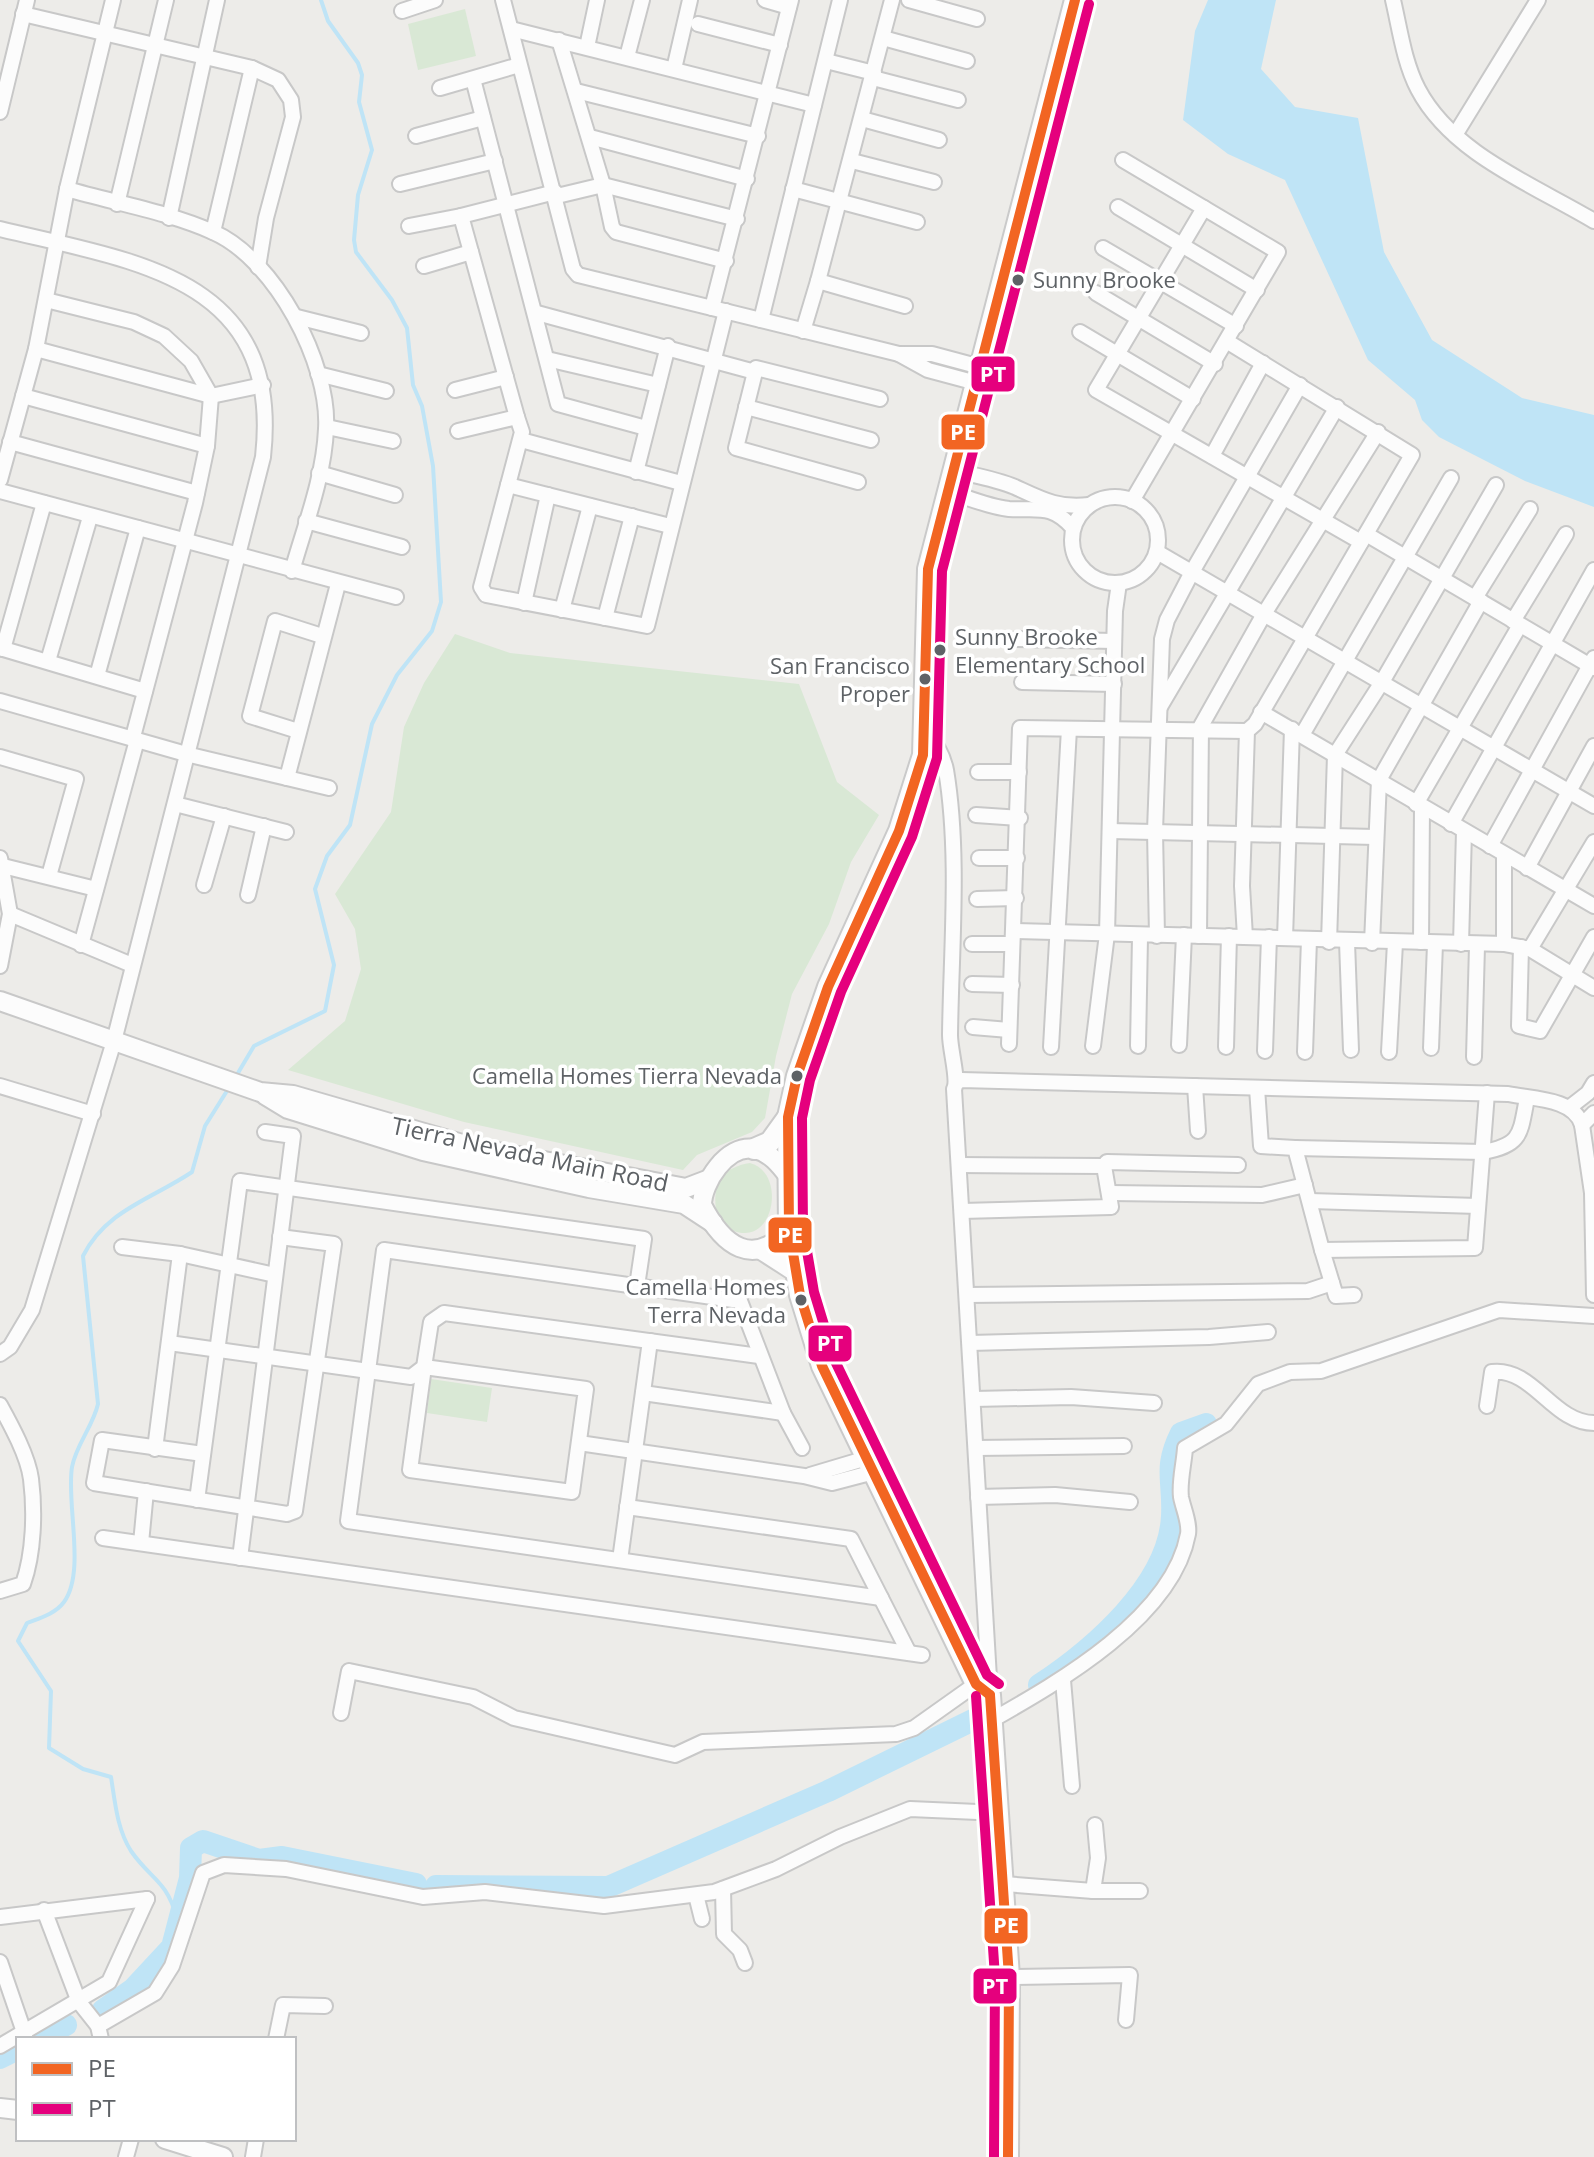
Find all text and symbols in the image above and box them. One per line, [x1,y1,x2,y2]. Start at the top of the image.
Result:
place label: Sunny Brooke [1033,264,1176,294]
marker: Sunny Brooke [1010,272,1026,288]
line badge: PT [970,355,1016,393]
text: PT [980,358,1007,388]
line badge: PE [940,413,986,451]
text: PE [950,416,976,446]
place label: Sunny Brooke Elementary School [955,621,1145,679]
marker: Sunny Brooke Elementary School [932,642,948,658]
place label: San Francisco Proper [770,650,910,708]
marker: San Francisco Proper [917,671,933,687]
place label: Camella Homes Tierra Nevada [472,1060,782,1090]
marker: Camella Homes Tierra Nevada [789,1068,805,1084]
street label: Tierra Nevada Main Road [389,1108,672,1199]
line badge: PE [767,1216,813,1254]
text: PE [777,1219,803,1249]
place label: Camella Homes Terra Nevada [625,1271,786,1329]
marker: Camella Homes Terra Nevada [793,1292,809,1308]
line badge: PT [807,1324,853,1363]
text: PT [817,1327,844,1357]
line badge: PE [983,1907,1029,1945]
text: PE [993,1909,1019,1939]
line badge: PT [972,1967,1018,2005]
text: PT [982,1970,1009,2000]
legend [16,2037,296,2141]
text: PE [88,2051,116,2084]
text: PT [88,2091,116,2124]

